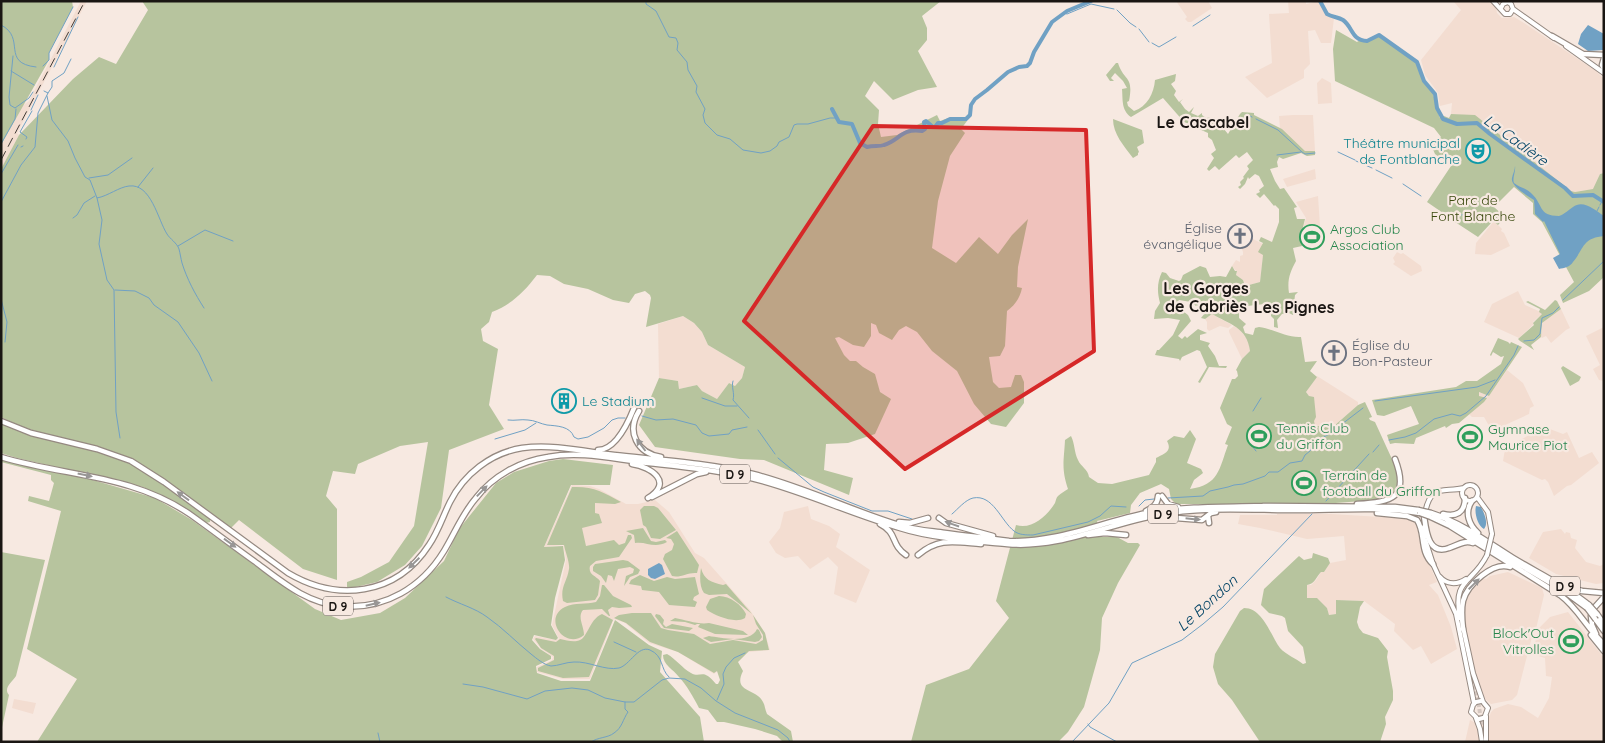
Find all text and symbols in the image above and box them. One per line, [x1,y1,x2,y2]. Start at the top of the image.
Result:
water label: La Cadière [1480,110,1552,170]
district label: Le Cascabel [1157,112,1249,132]
place label: Théâtre municipal de Fontblanche [1343,134,1460,168]
theatre icon: Théâtre municipal de Fontblanche [1465,138,1491,164]
park label: Parc de Font Blanche [1431,191,1515,225]
place label: Église évangélique [1143,219,1222,253]
place label: Argos Club Association [1330,220,1404,254]
church icon: Église évangélique [1227,223,1253,249]
sports icon: Argos Club Association [1299,224,1325,250]
district label: Les Gorges de Cabriès [1163,278,1249,316]
district label: Les Pignes [1254,297,1335,317]
place label: Église du Bon-Pasteur [1352,336,1433,370]
church icon: Église du Bon-Pasteur [1321,340,1347,366]
building icon: Le Stadium [551,388,577,414]
place label: Le Stadium [582,392,655,410]
place label: Tennis Club du Griffon [1276,419,1349,453]
place label: Gymnase Maurice Piot [1488,420,1568,454]
sports icon: Tennis Club du Griffon [1246,423,1272,449]
sports icon: Gymnase Maurice Piot [1457,424,1483,450]
one-way arrow [635,439,646,452]
road number: D 9 [720,464,750,484]
place label: Terrain de football du Griffon [1322,466,1441,500]
sports icon: Terrain de football du Griffon [1291,470,1317,496]
one-way arrow [77,471,92,479]
one-way arrow [476,485,488,497]
one-way arrow [176,491,190,501]
road number: D 9 [1148,504,1178,524]
one-way arrow [1185,515,1201,523]
one-way arrow [944,520,959,528]
one-way arrow [223,538,237,548]
one-way arrow [409,557,421,569]
water label: Le Bondon [1173,571,1241,635]
road number: D 9 [1550,576,1580,596]
one-way arrow [1468,578,1480,590]
road number: D 9 [323,596,353,616]
one-way arrow [366,600,381,608]
place label: Block'Out Vitrolles [1493,624,1554,658]
sports icon: Block'Out Vitrolles [1558,628,1584,654]

